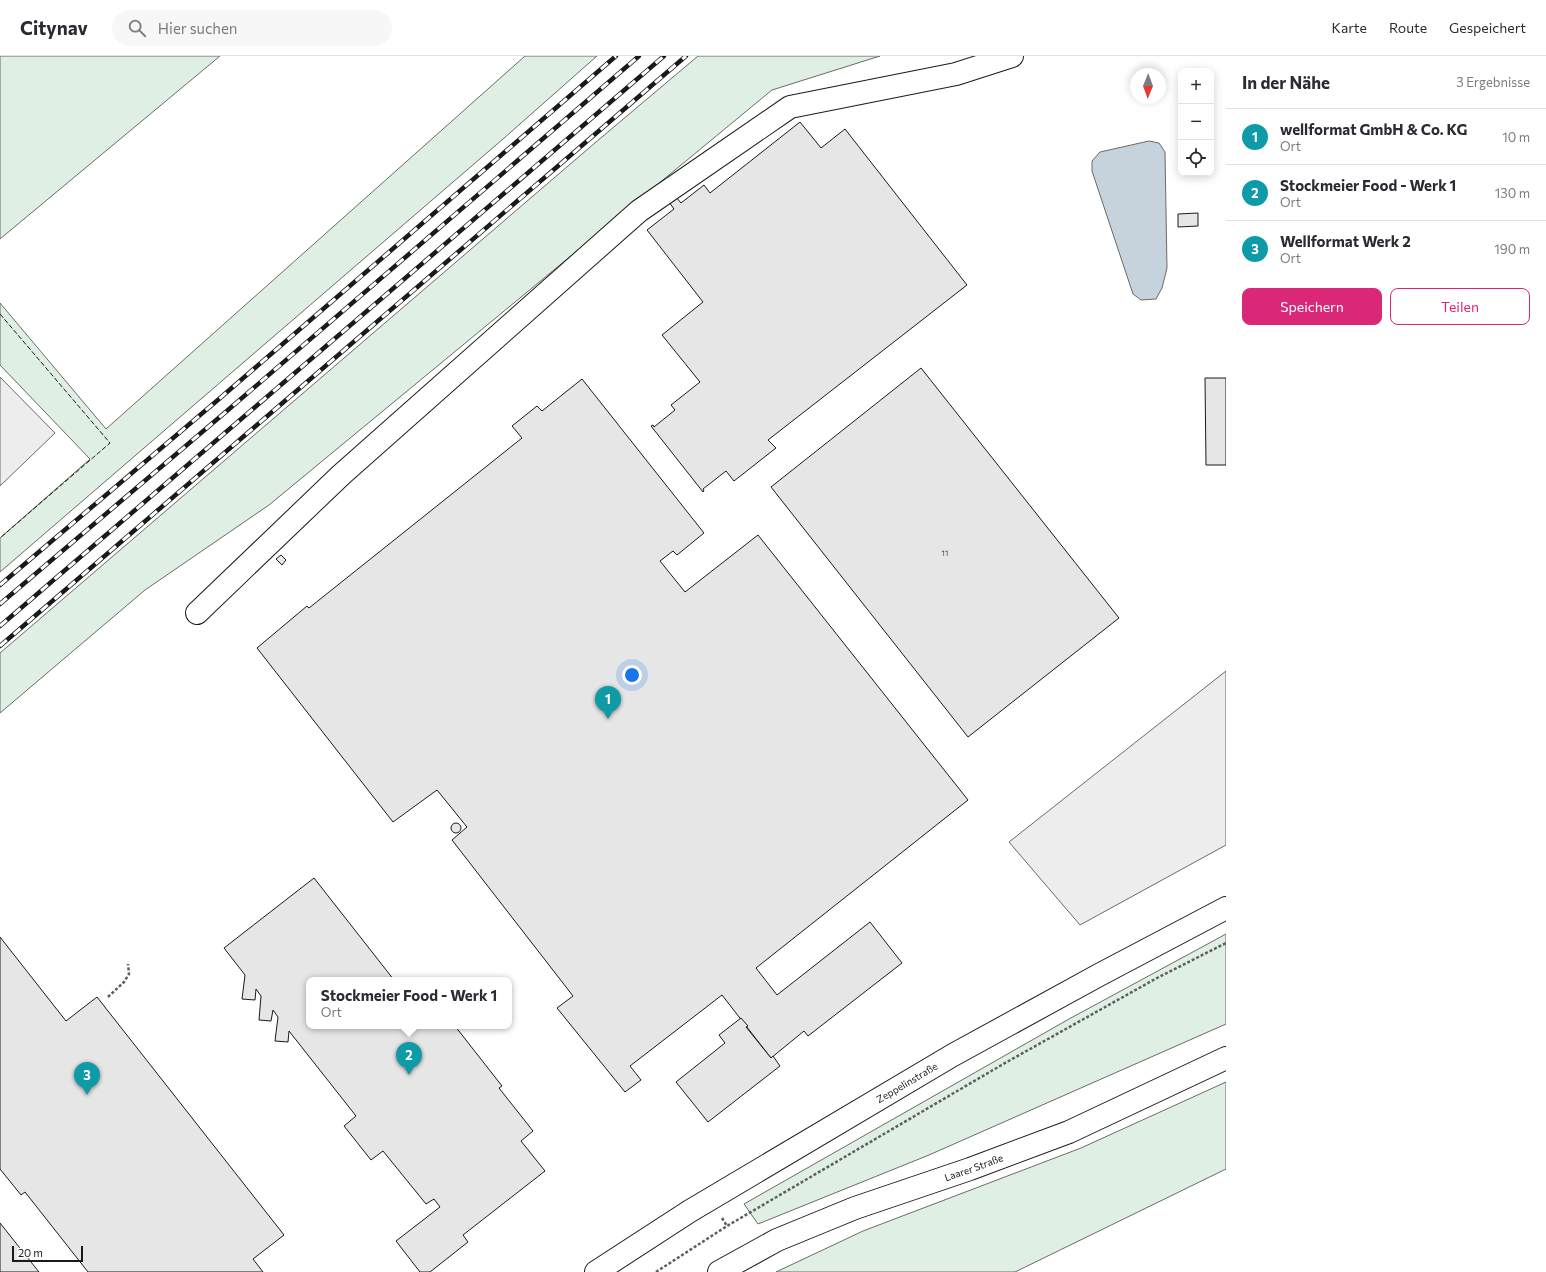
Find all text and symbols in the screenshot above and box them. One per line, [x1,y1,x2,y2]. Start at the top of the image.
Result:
search box [112,10,392,46]
text: Citynav [20,16,88,39]
icon: search [126,17,148,39]
text: Hier suchen [158,19,237,37]
text: Karte [1332,19,1367,36]
text: Route [1389,19,1427,36]
text: Gespeichert [1449,19,1526,36]
north arrow [1130,68,1166,104]
map controls [1178,68,1214,176]
button: + [1178,68,1214,104]
text: In der Nähe [1242,72,1330,93]
text: 3 Ergebnisse [1456,74,1530,90]
button: − [1178,104,1214,140]
text: wellformat GmbH & Co. KG [1280,120,1467,138]
text: 1 [1252,129,1258,145]
text: 10 m [1502,129,1530,145]
text: Ort [1280,138,1301,154]
button: locate [1178,140,1214,176]
text: Stockmeier Food - Werk 1 [1280,176,1456,194]
text: 2 [1251,185,1259,201]
text: 130 m [1495,185,1530,201]
text: Ort [1280,194,1301,210]
text: Wellformat Werk 2 [1280,232,1411,250]
text: 3 [1251,241,1259,257]
text: 190 m [1494,241,1530,257]
text: Ort [1280,250,1301,266]
button: Speichern [1242,288,1382,325]
button: Teilen [1390,288,1530,325]
house number: 11 [942,548,948,558]
your location [622,665,642,685]
pin: 1 [595,686,621,719]
popup [306,977,512,1029]
text: Stockmeier Food - Werk 1 [321,986,497,1004]
text: Ort [321,1004,342,1020]
pin: 2 [396,1042,422,1075]
street label: Zeppelinstraße [874,1060,939,1105]
pin: 3 [74,1062,100,1095]
street label: Laarer Straße [943,1151,1005,1183]
scale bar [12,1244,83,1263]
text: 20 m [18,1246,43,1259]

